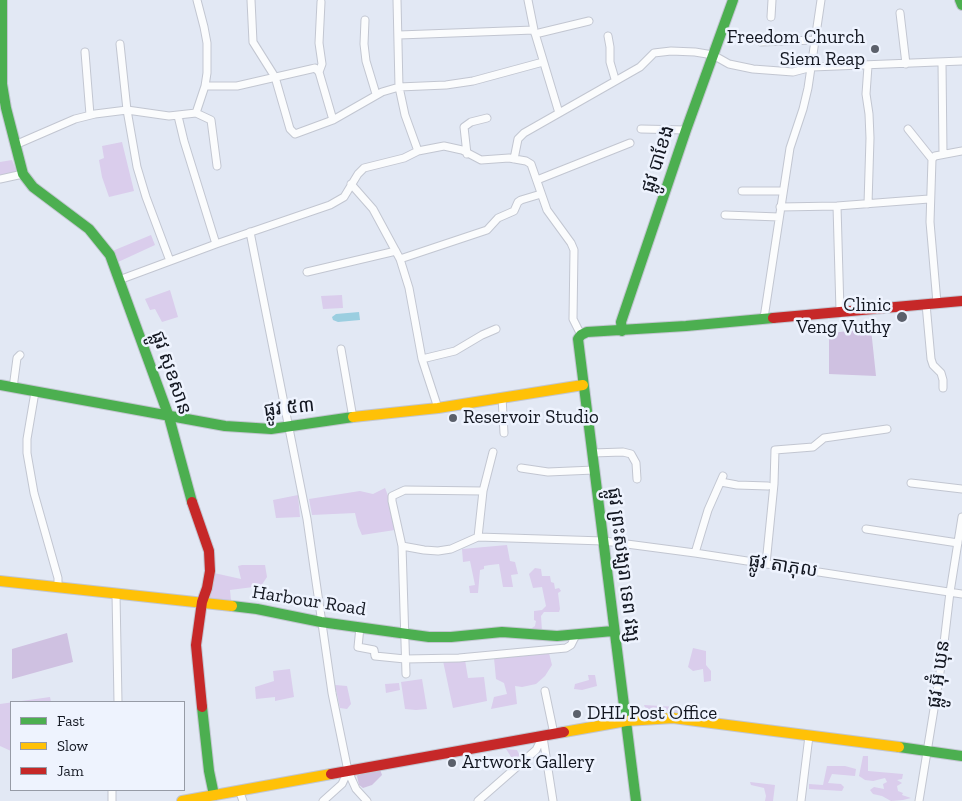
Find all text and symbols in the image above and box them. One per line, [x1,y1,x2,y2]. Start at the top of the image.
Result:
place label: Freedom Church Siem Reap [727,27,865,71]
marker: Freedom Church Siem Reap [869,43,881,55]
street label: ផ្លូវ បាខែង [636,122,680,196]
place label: Clinic Veng Vuthy [796,295,891,339]
marker: Clinic Veng Vuthy [895,310,909,324]
street label: ផ្លូវ សុខសាន [146,328,196,418]
street label: ផ្លូវ ៥៣ [262,394,316,422]
place label: Reservoir Studio [463,407,599,429]
marker: Reservoir Studio [447,412,459,424]
street label: ផ្លូវ ព្រះសង្ឃរា ទេព វង្ស [602,486,644,644]
street label: ផ្លូវ តាភុល [747,549,819,583]
street label: Harbour Road [250,581,368,621]
street label: ផ្លូវ អ៊ុំ ឃុន [923,638,955,710]
legend [10,701,185,791]
place label: DHL Post Office [587,703,717,725]
marker: DHL Post Office [571,708,583,720]
text: Fast [57,712,85,730]
text: Slow [57,737,88,755]
place label: Artwork Gallery [462,752,595,774]
marker: Artwork Gallery [446,757,458,769]
text: Jam [57,762,84,780]

